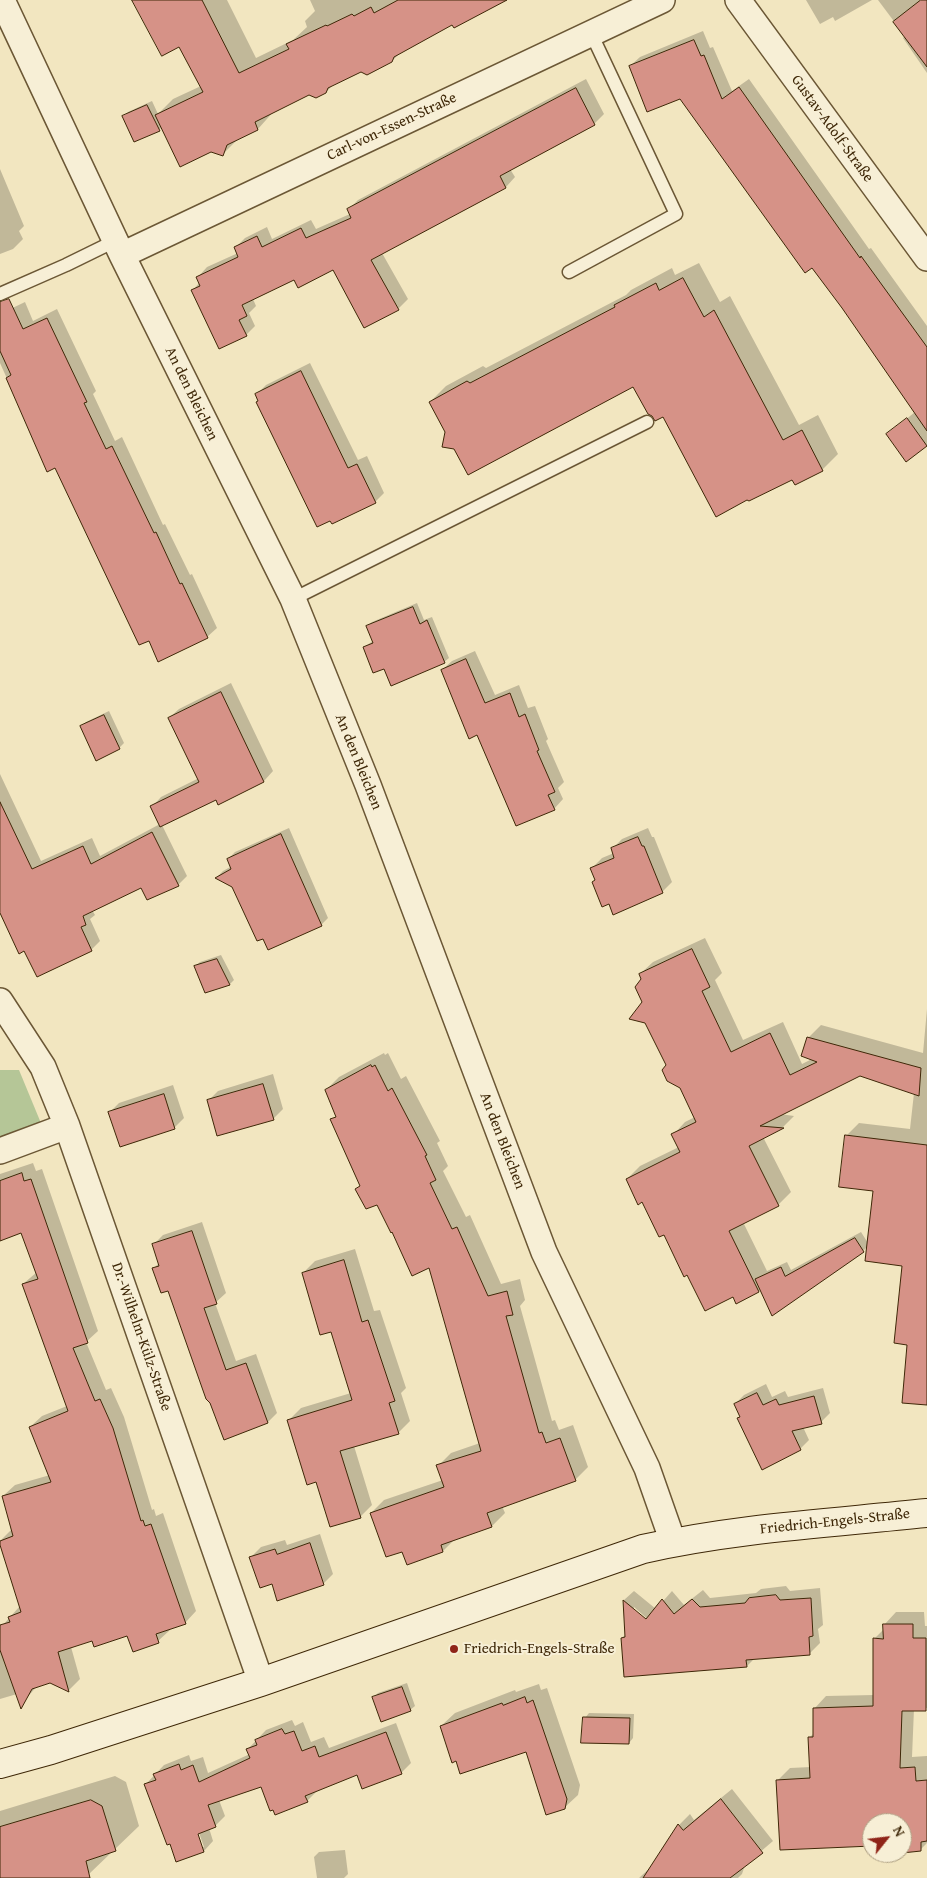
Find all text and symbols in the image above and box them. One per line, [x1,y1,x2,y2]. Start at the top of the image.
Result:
street label: Gustav-Adolf-Straße [787,72,877,186]
street label: Carl-von-Essen-Straße [324,89,460,165]
street label: An den Bleichen [161,344,221,444]
street label: An den Bleichen [331,711,385,813]
street label: An den Bleichen [475,1090,529,1192]
street label: Dr.-Wilhelm-Külz-Straße [107,1260,175,1414]
street label: Friedrich-Engels-Straße [759,1505,911,1539]
place label: Friedrich-Engels-Straße [464,1640,615,1658]
marker: Friedrich-Engels-Straße [448,1643,460,1655]
north arrow [862,1813,912,1863]
text: N [888,1822,910,1840]

